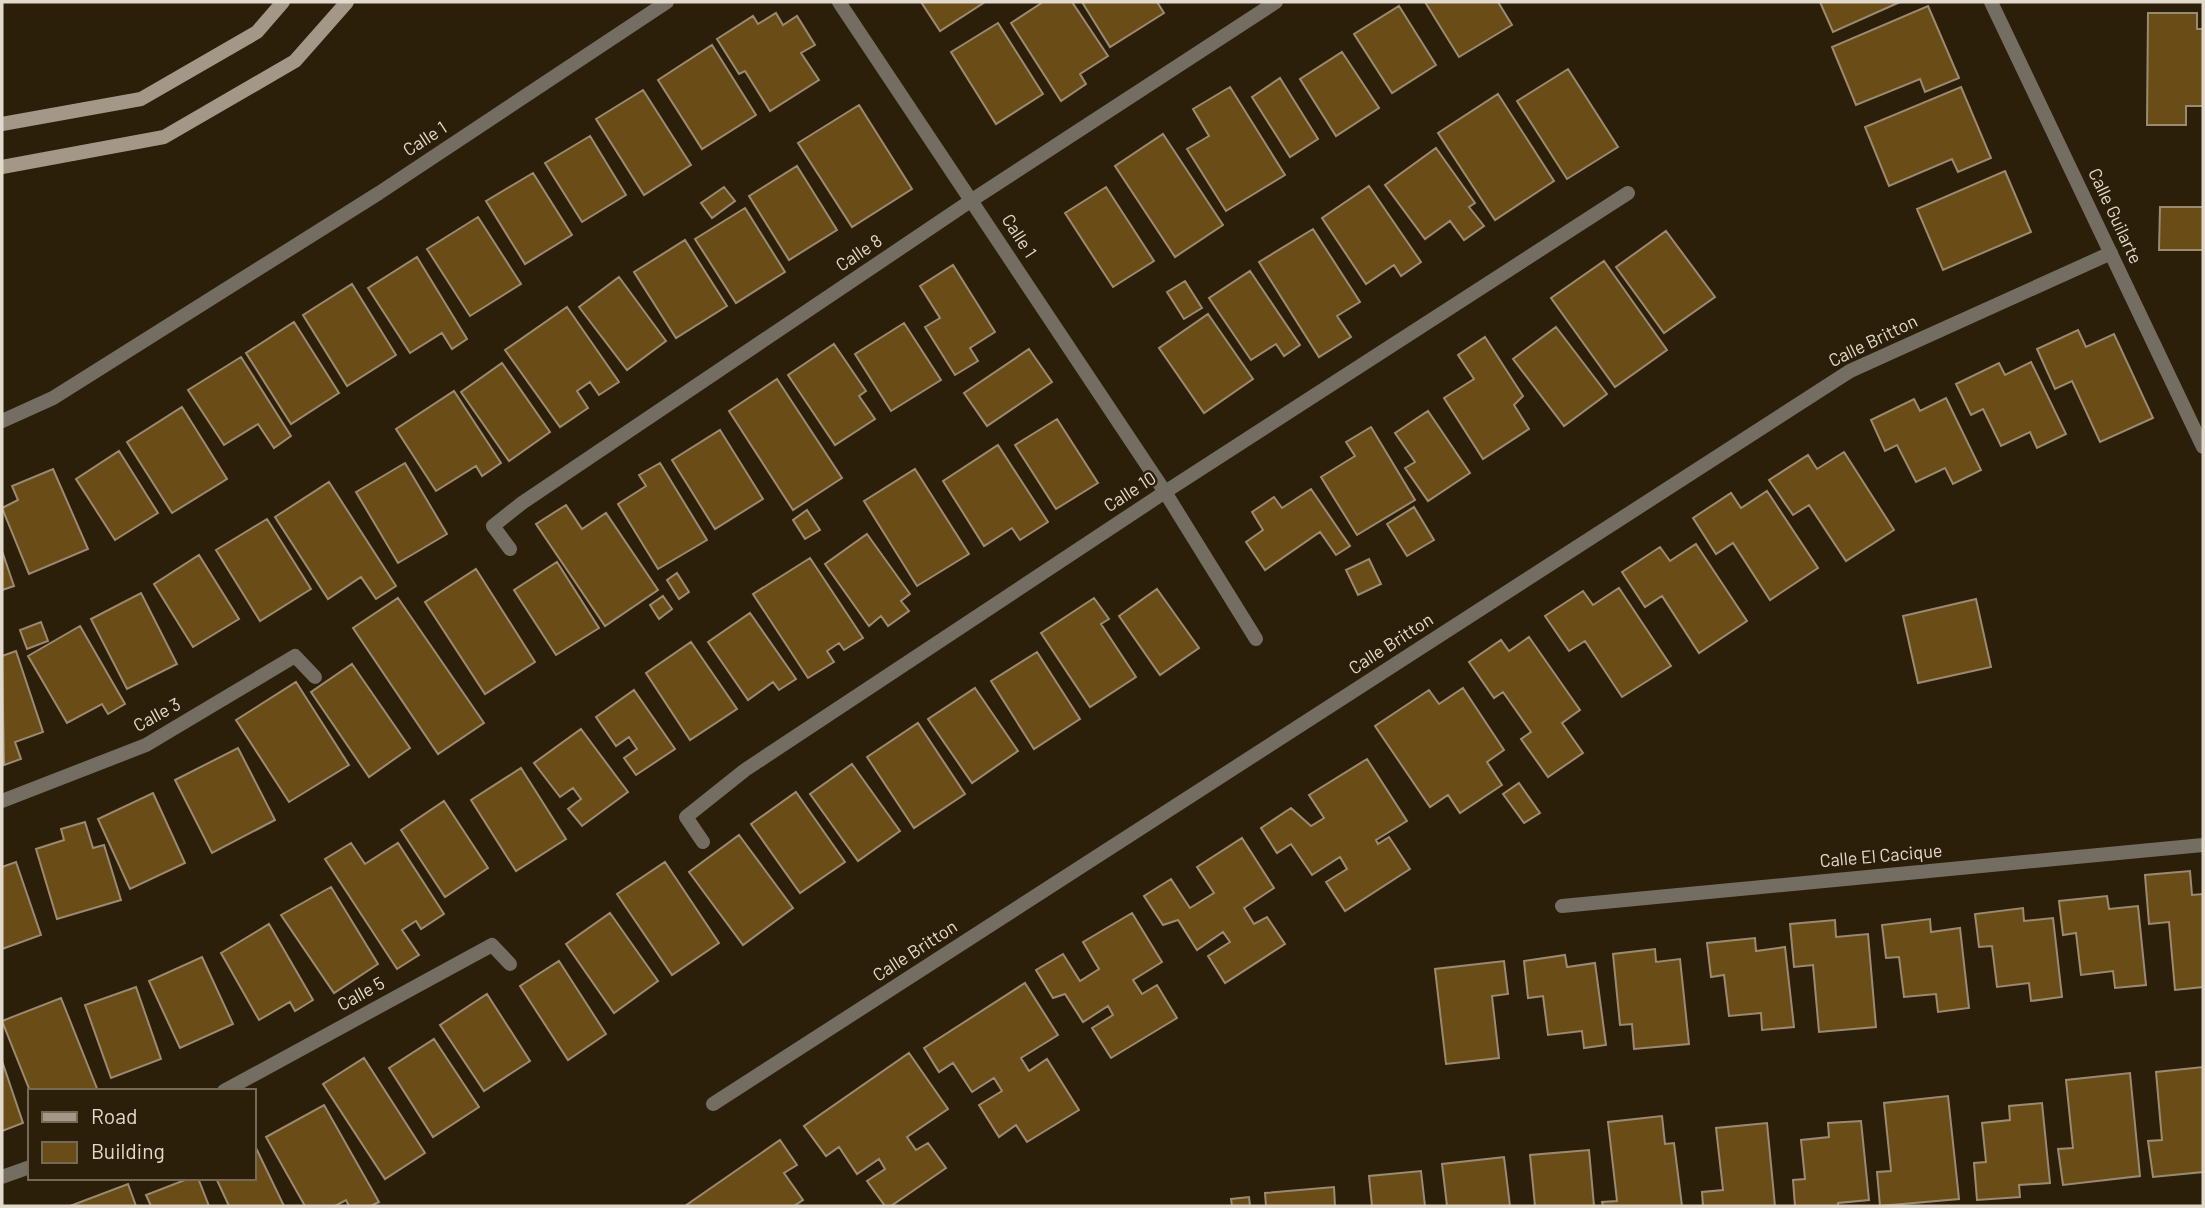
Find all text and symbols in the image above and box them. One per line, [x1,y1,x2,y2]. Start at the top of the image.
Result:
street label: Calle 1 [398,116,450,160]
street label: Calle Guilarte [2084,164,2148,267]
street label: Calle 1 [998,209,1042,261]
street label: Calle 8 [831,229,886,276]
street label: Calle Britton [1824,309,1921,371]
street label: Calle 10 [1099,466,1160,516]
street label: Calle Britton [1344,608,1437,679]
street label: Calle 3 [129,692,184,736]
street label: Calle El Cacique [1819,839,1943,871]
street label: Calle Britton [868,915,961,986]
street label: Calle 5 [333,971,388,1015]
legend [28,1089,256,1180]
text: Road [91,1103,137,1128]
text: Building [91,1138,165,1163]

